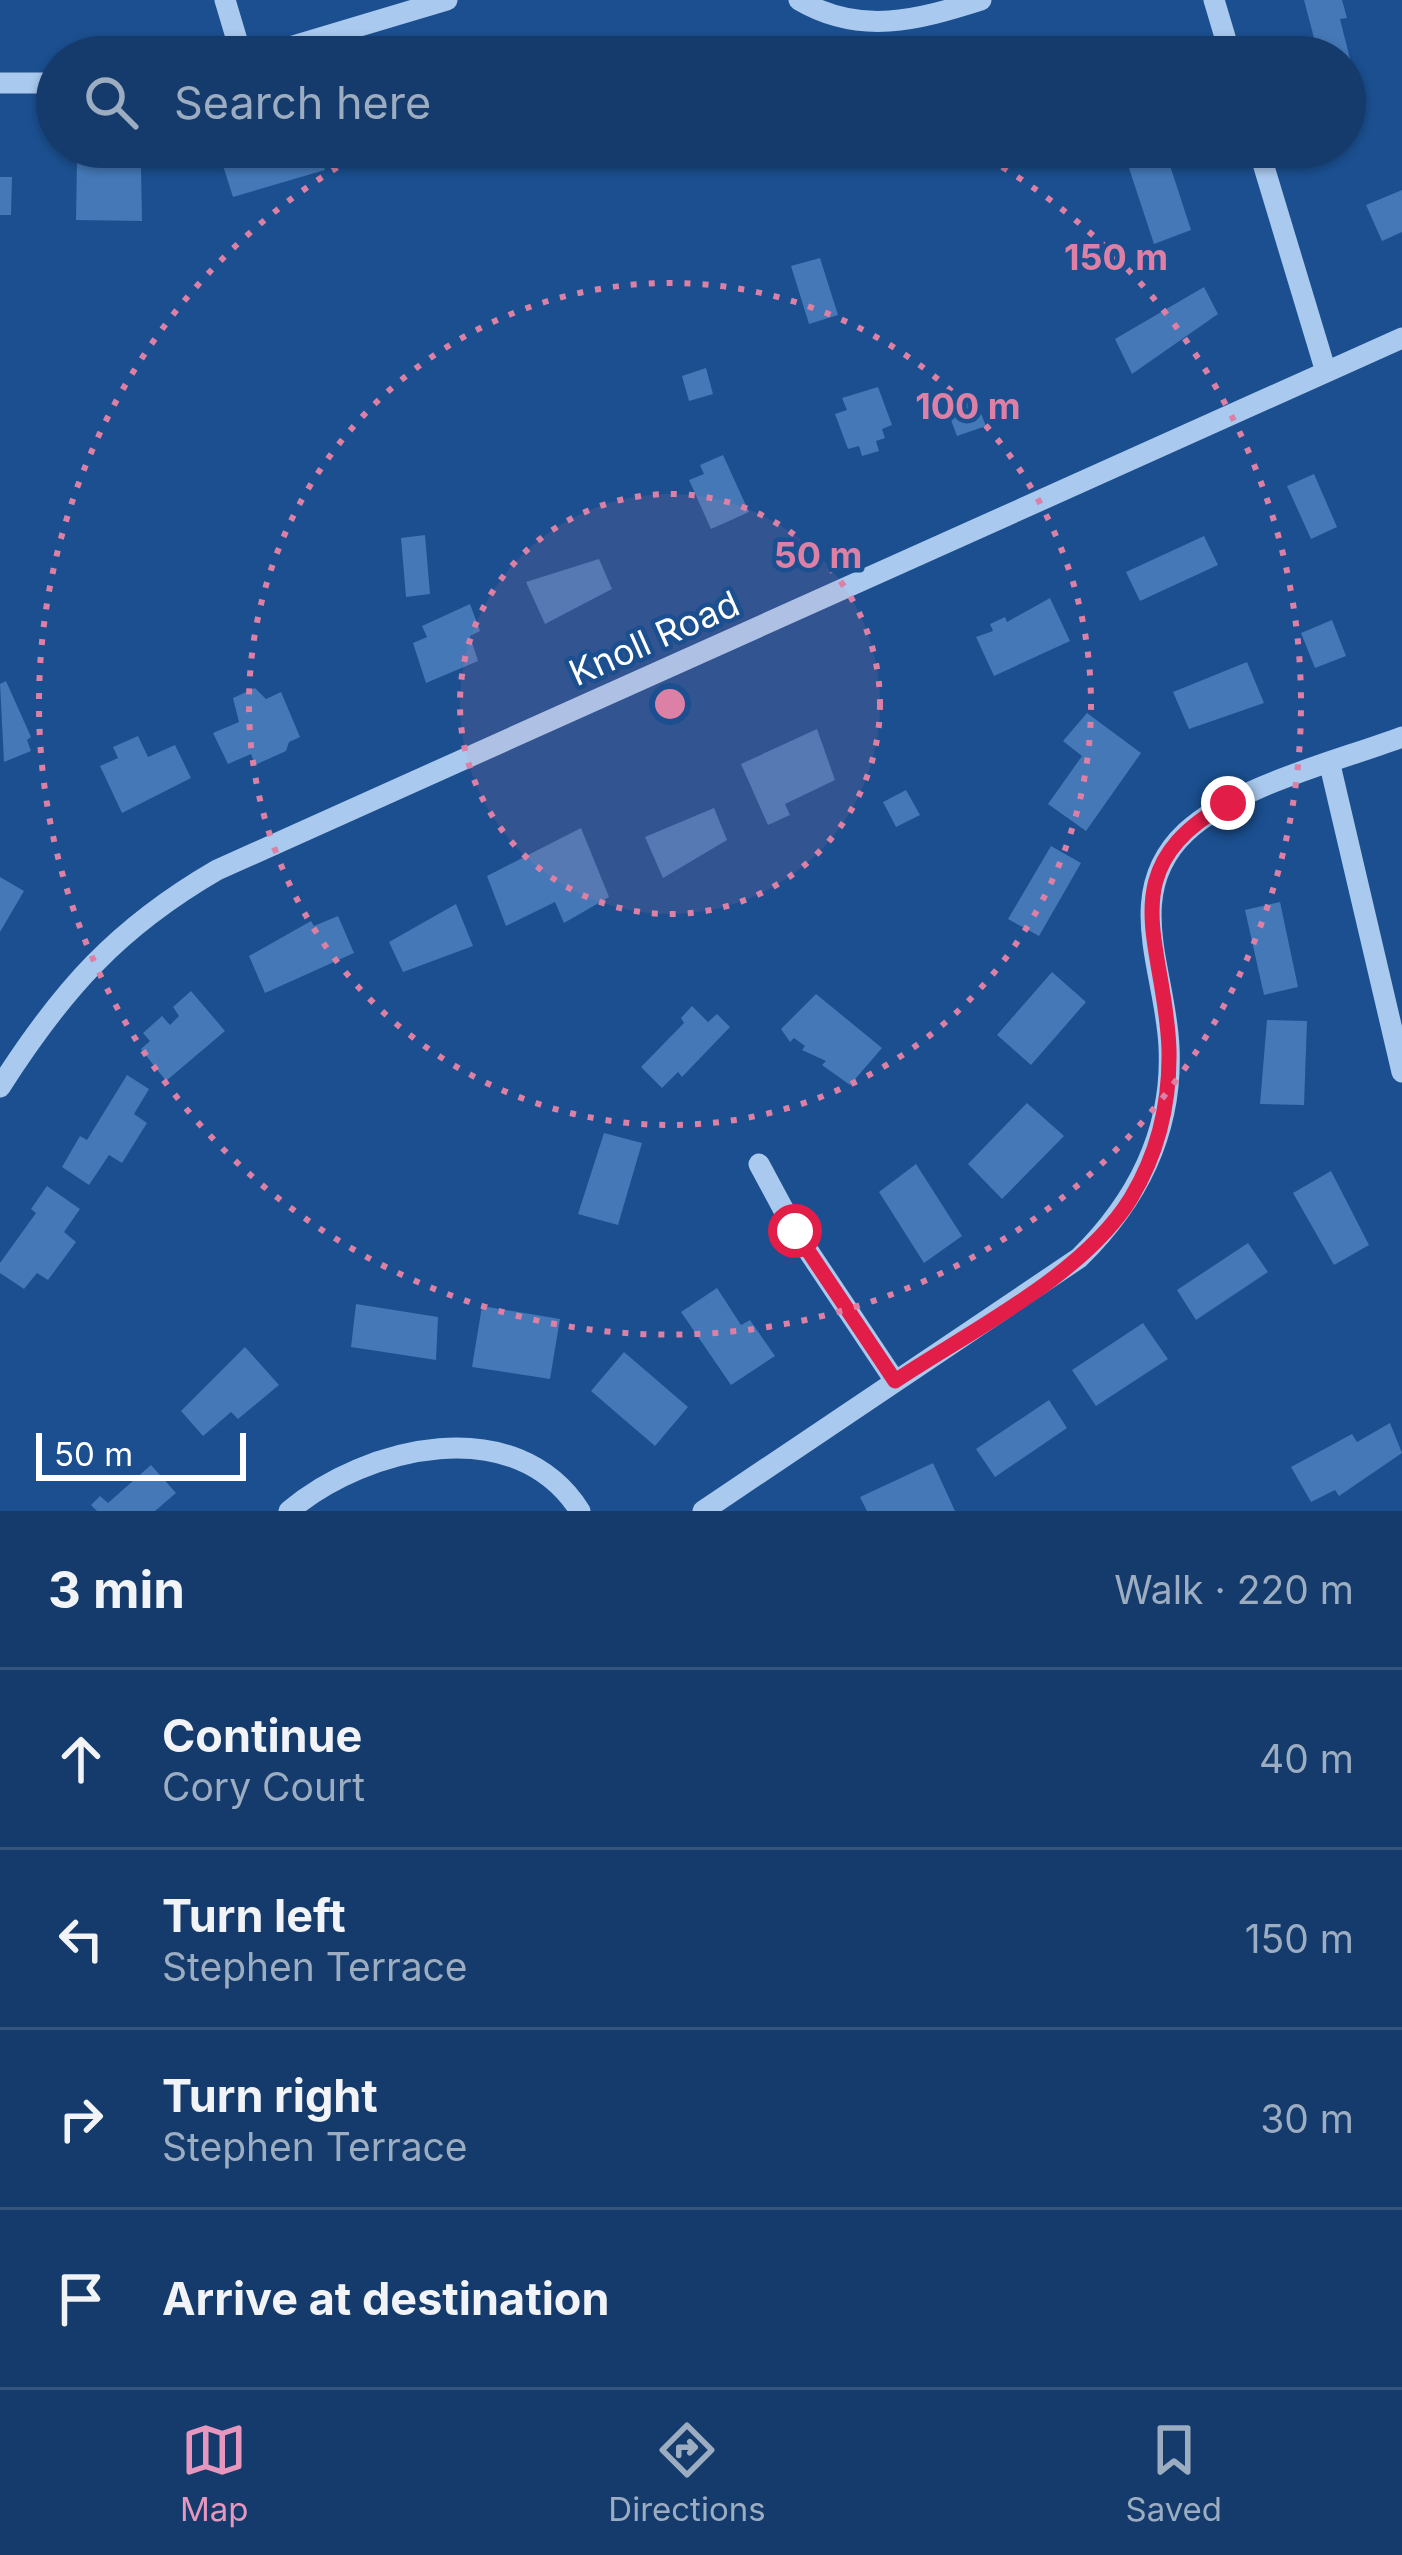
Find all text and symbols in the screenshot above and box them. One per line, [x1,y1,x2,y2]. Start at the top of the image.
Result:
search box [36,36,1366,168]
icon: search [78,69,144,135]
text: Search here [174,75,431,130]
text: 150 m [1064,235,1168,279]
text: 100 m [915,384,1021,428]
text: 50 m [774,533,862,577]
street label: Knoll Road [562,581,746,695]
centre of rings [649,683,691,725]
route end [1201,776,1255,830]
route start [768,1204,822,1258]
scale bar [36,1427,246,1480]
text: 50 m [54,1434,133,1474]
text: 3 min [48,1559,185,1620]
text: Walk · 220 m [1114,1566,1354,1613]
text: Continue [162,1708,362,1763]
icon: ahead [48,1726,114,1792]
text: 40 m [1259,1735,1354,1782]
text: Cory Court [162,1763,365,1810]
text: Turn left [162,1888,346,1943]
icon: left [48,1906,114,1972]
text: 150 m [1245,1915,1354,1962]
text: Stephen Terrace [162,1943,468,1990]
text: Turn right [162,2068,378,2123]
icon: right [48,2086,114,2152]
text: 30 m [1260,2095,1354,2142]
text: Stephen Terrace [162,2123,468,2170]
icon: arrive [48,2266,114,2332]
text: Arrive at destination [162,2271,609,2326]
tab: Map [180,2417,248,2529]
tab: Directions [608,2417,766,2529]
tab: Saved [1125,2417,1222,2529]

